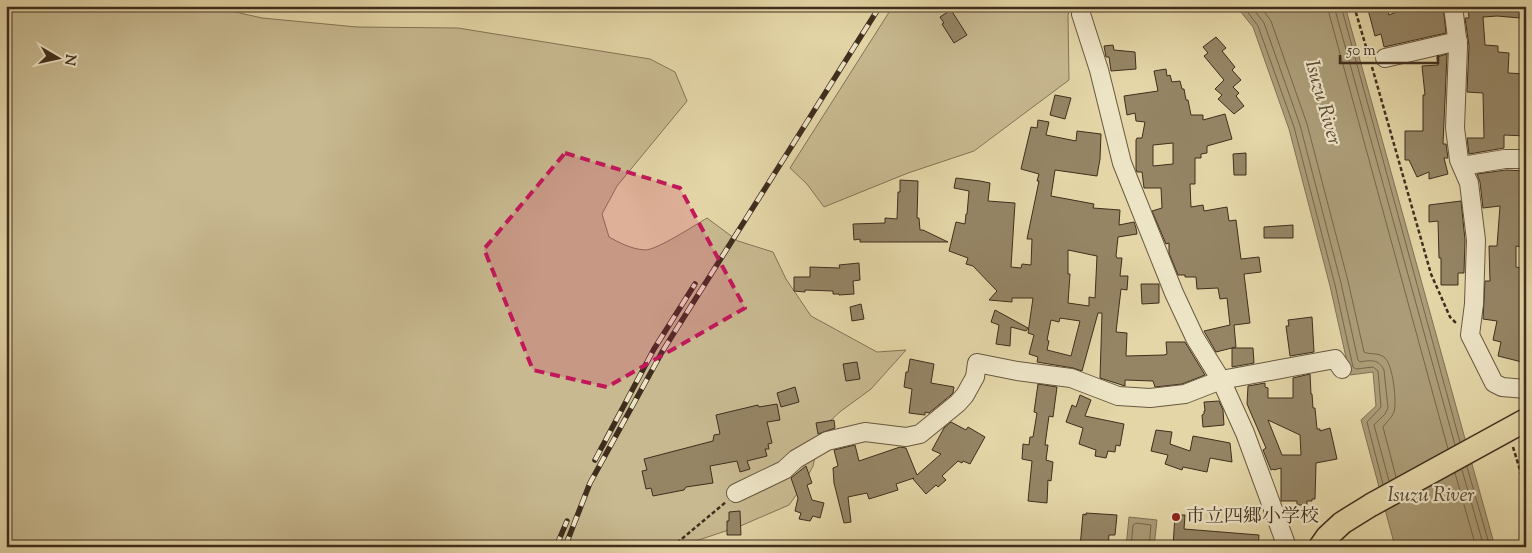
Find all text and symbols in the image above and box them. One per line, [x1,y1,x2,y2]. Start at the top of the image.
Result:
north arrow [32,32,82,82]
scale bar [1340,32,1437,64]
text: 50 m [1346,41,1376,62]
text: N [58,53,80,67]
water label: Isuzu River [1296,57,1348,149]
water label: Isuzu River [1388,482,1474,511]
place label: 市立四郷小学校 [1186,504,1319,531]
marker: 市立四郷小学校 [1170,511,1182,523]

